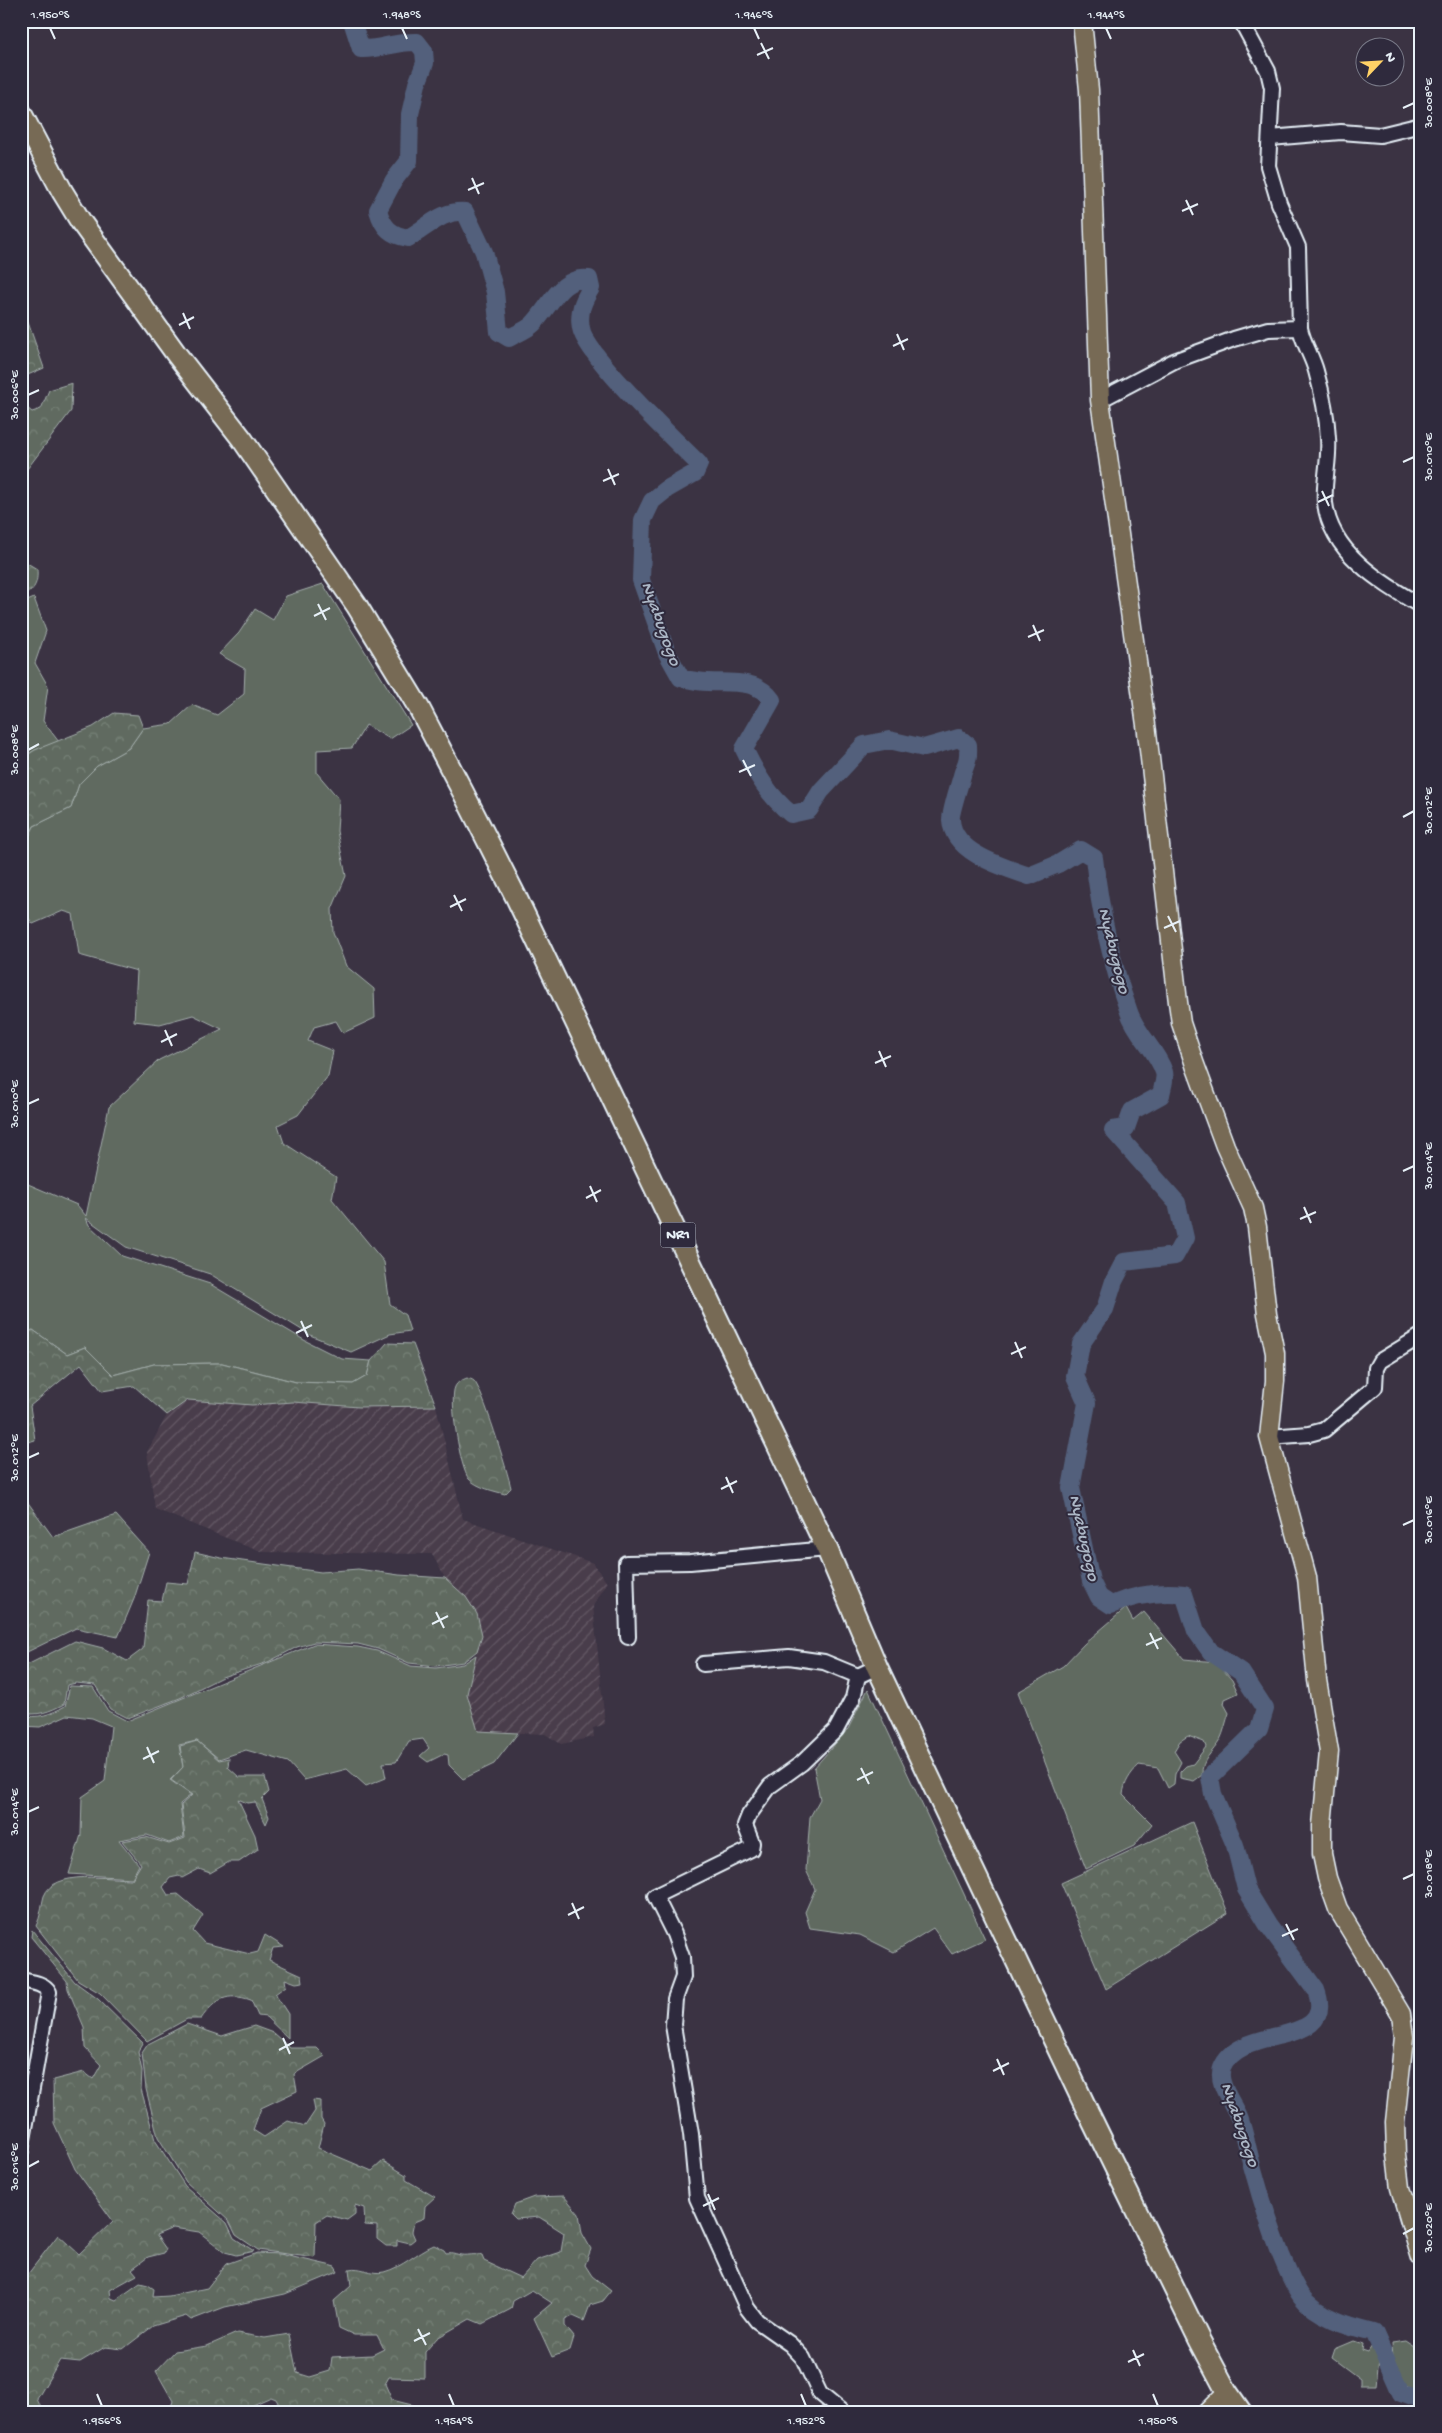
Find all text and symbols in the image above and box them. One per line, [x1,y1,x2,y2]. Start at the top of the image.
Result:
text: 1.950°S [30,9,70,23]
text: 1.948°S [382,9,421,23]
text: 1.946°S [734,9,773,23]
text: 1.944°S [1087,9,1125,23]
north arrow [1354,38,1404,88]
text: N [1380,50,1399,65]
text: 30.008°E [1423,78,1437,129]
text: 30.006°E [9,370,23,421]
text: 30.010°E [1423,432,1437,482]
water label: Nyabugogo [635,579,685,669]
text: 30.008°E [9,725,23,776]
text: 30.012°E [1423,787,1437,836]
water label: Nyabugogo [1092,906,1134,997]
text: 30.010°E [9,1079,23,1129]
text: 30.014°E [1423,1142,1437,1191]
road number: NR1 [660,1222,696,1248]
text: 30.012°E [9,1434,23,1483]
water label: Nyabugogo [1063,1493,1103,1584]
text: 30.016°E [1423,1496,1437,1545]
text: 30.014°E [9,1788,23,1837]
text: 30.018°E [1423,1850,1437,1899]
water label: Nyabugogo [1215,2080,1263,2171]
text: 30.016°E [9,2143,23,2192]
text: 30.020°E [1423,2203,1437,2254]
text: 1.956°S [82,2415,121,2429]
text: 1.954°S [434,2415,473,2429]
text: 1.952°S [786,2415,825,2429]
text: 1.950°S [1138,2415,1178,2429]

